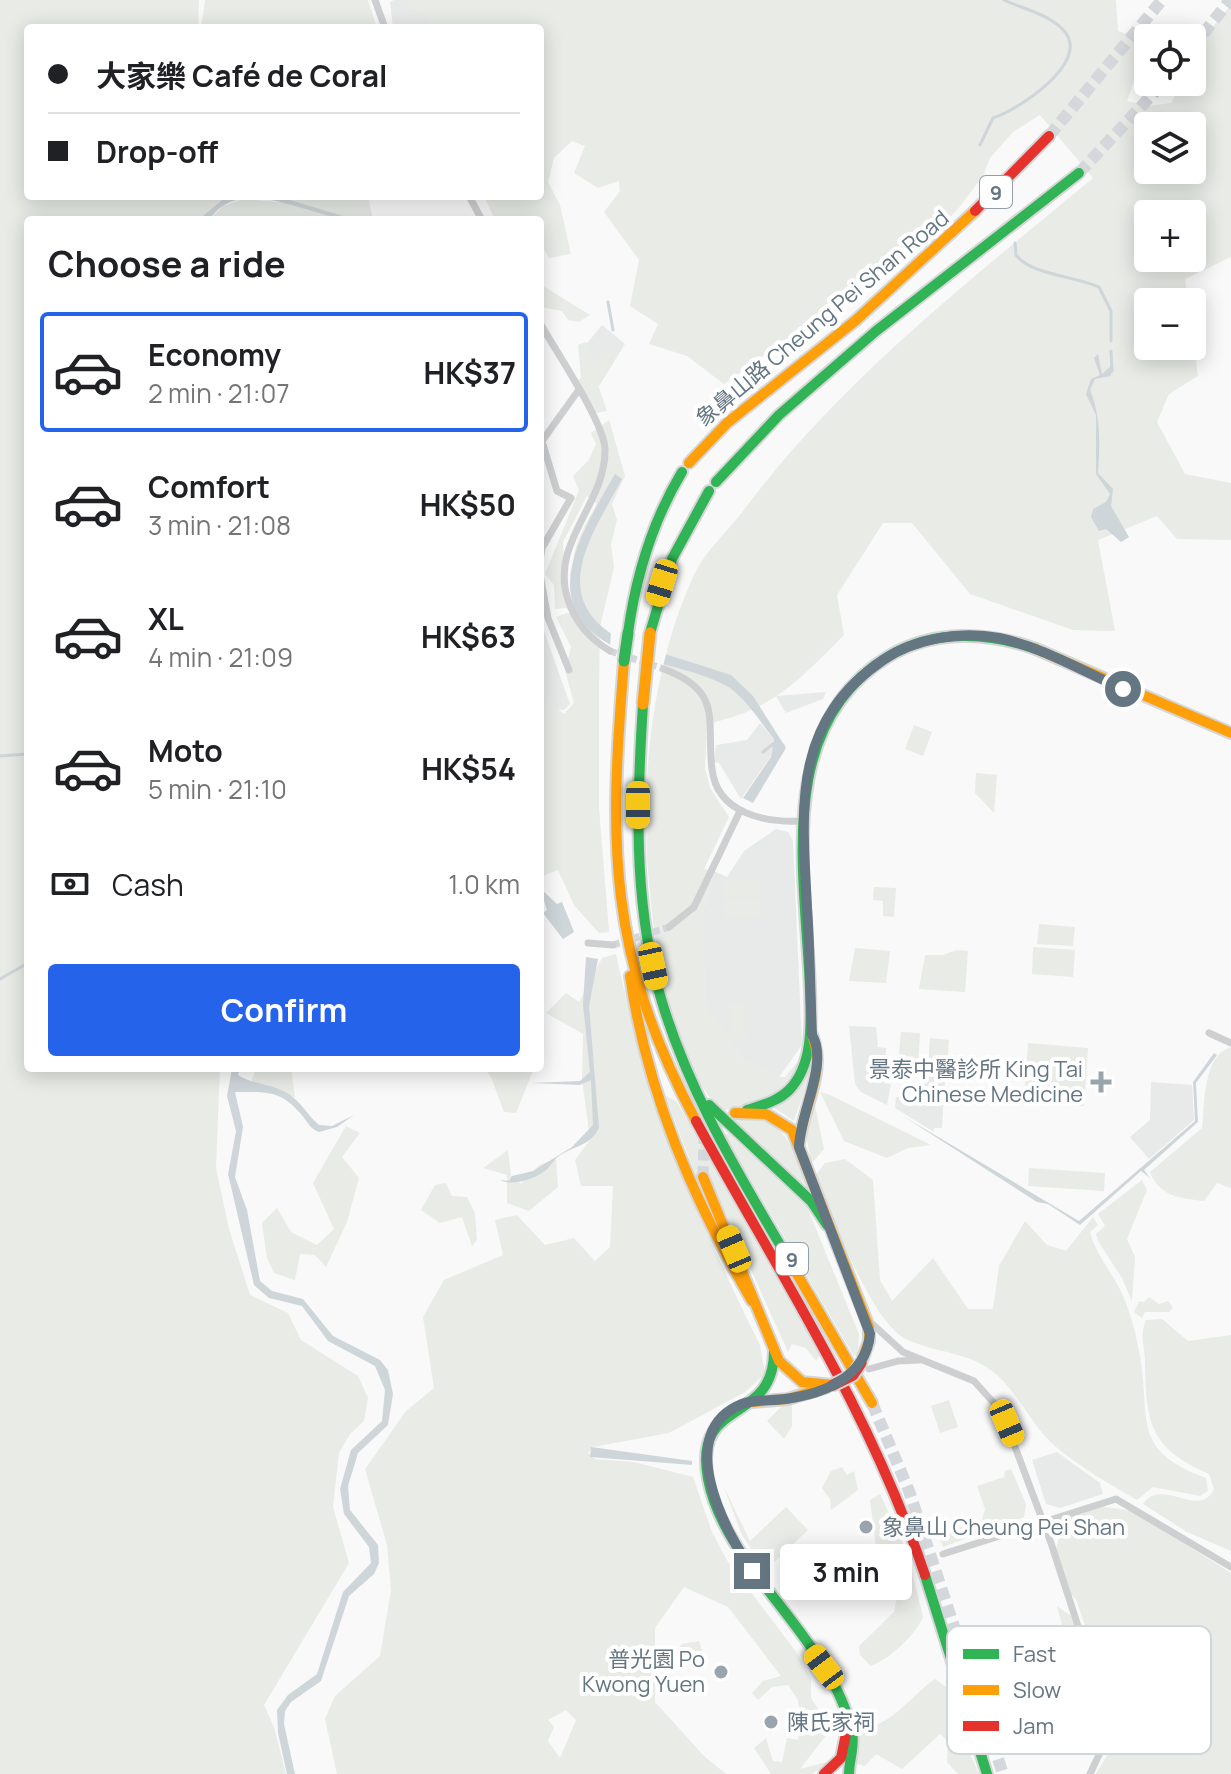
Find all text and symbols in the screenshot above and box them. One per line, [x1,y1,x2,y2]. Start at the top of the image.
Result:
map controls [1134,24,1206,360]
button: locate [1134,24,1206,96]
text: 大家樂 Café de Coral [96,55,387,96]
button: layers [1134,112,1206,184]
text: Drop-off [96,131,218,172]
road number: 9 [980,176,1012,208]
button: + [1134,200,1206,272]
street label: 象鼻山路 Cheung Pei Shan Road [689,203,955,433]
text: Choose a ride [48,239,286,288]
button: − [1134,288,1206,360]
text: Economy [148,334,281,375]
icon: car [52,336,124,408]
text: HK$37 [424,352,516,393]
text: 2 min · 21:07 [148,375,290,411]
text: Comfort [148,466,270,507]
icon: car [52,468,124,540]
text: HK$50 [420,484,516,525]
text: 3 min · 21:08 [148,507,291,543]
car [644,557,680,609]
text: XL [148,598,184,639]
icon: car [52,600,124,672]
text: HK$63 [421,616,516,657]
text: 4 min · 21:09 [148,639,293,675]
route start [1105,671,1141,707]
text: Moto [148,730,223,771]
icon: car [52,732,124,804]
text: HK$54 [421,748,516,789]
text: 5 min · 21:10 [148,771,287,807]
car [626,781,650,829]
icon: cash [48,862,92,906]
text: Cash [112,864,184,905]
text: 1.0 km [448,866,520,902]
car [636,940,670,992]
button: Confirm [48,964,520,1056]
place label: 景泰中醫診所 King Tai Chinese Medicine [869,1054,1083,1109]
marker: 景泰中醫診所 King Tai Chinese Medicine [1090,1071,1112,1093]
car [714,1222,754,1276]
road number: 9 [776,1243,808,1275]
car [987,1396,1027,1450]
place label: 象鼻山 Cheung Pei Shan [882,1512,1125,1542]
marker: 象鼻山 Cheung Pei Shan [857,1518,875,1536]
callout: 3 min [780,1543,912,1599]
route end [734,1553,770,1589]
text: 3 min [812,1554,880,1590]
legend [947,1626,1211,1754]
text: Fast [1013,1639,1056,1669]
car [800,1641,848,1693]
place label: 普光園 Po Kwong Yuen [582,1644,705,1699]
marker: 普光園 Po Kwong Yuen [712,1663,730,1681]
text: Slow [1013,1675,1061,1705]
place label: 陳氏家祠 [787,1707,875,1737]
text: Jam [1013,1711,1054,1741]
marker: 陳氏家祠 [762,1713,780,1731]

